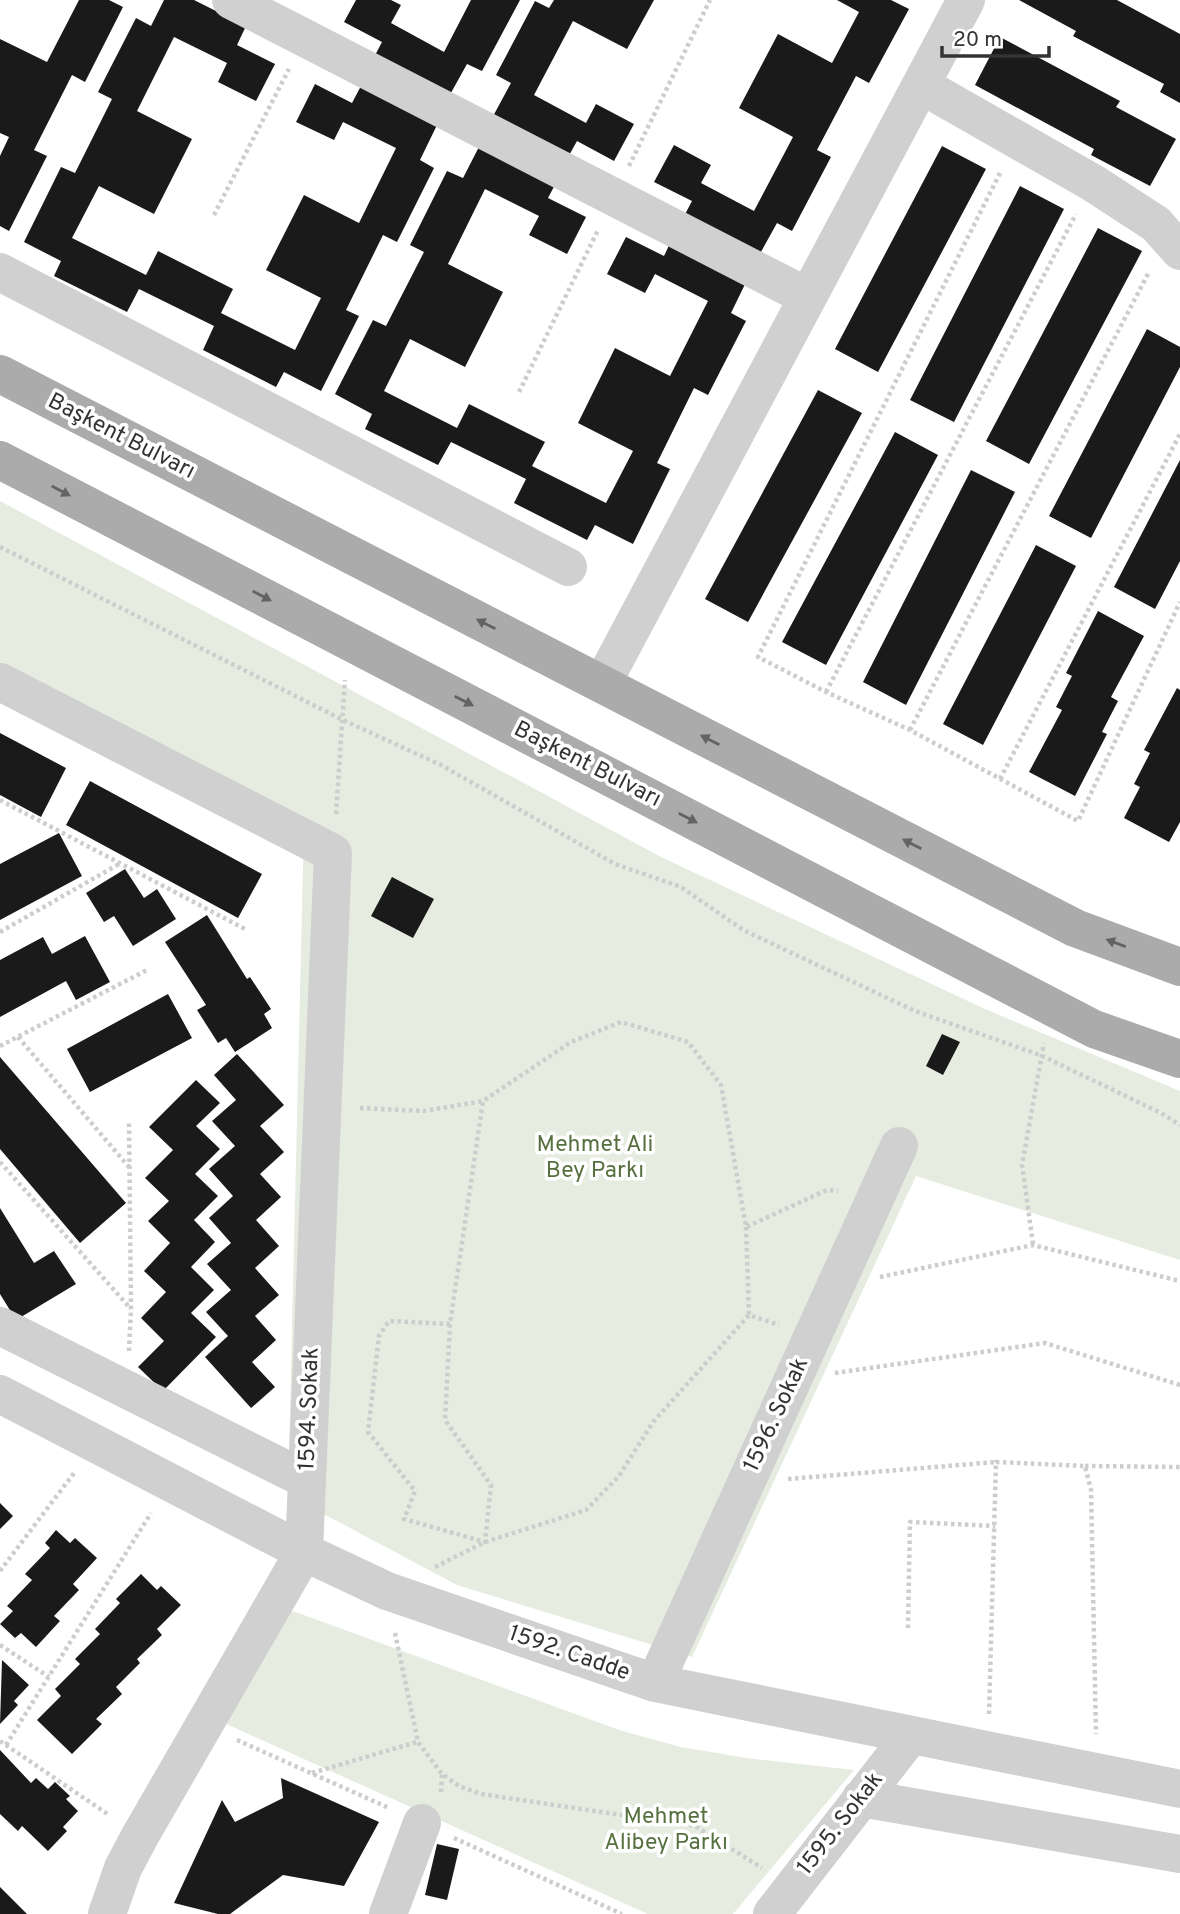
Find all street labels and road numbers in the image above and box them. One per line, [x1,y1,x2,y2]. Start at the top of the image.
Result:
street label: Başkent Bulvarı [42,387,200,487]
street label: Başkent Bulvarı [508,715,666,815]
street label: 1594. Sokak [293,1347,327,1471]
street label: 1596. Sokak [738,1353,816,1477]
street label: 1592. Cadde [504,1620,634,1688]
street label: 1595. Sokak [792,1766,890,1882]

